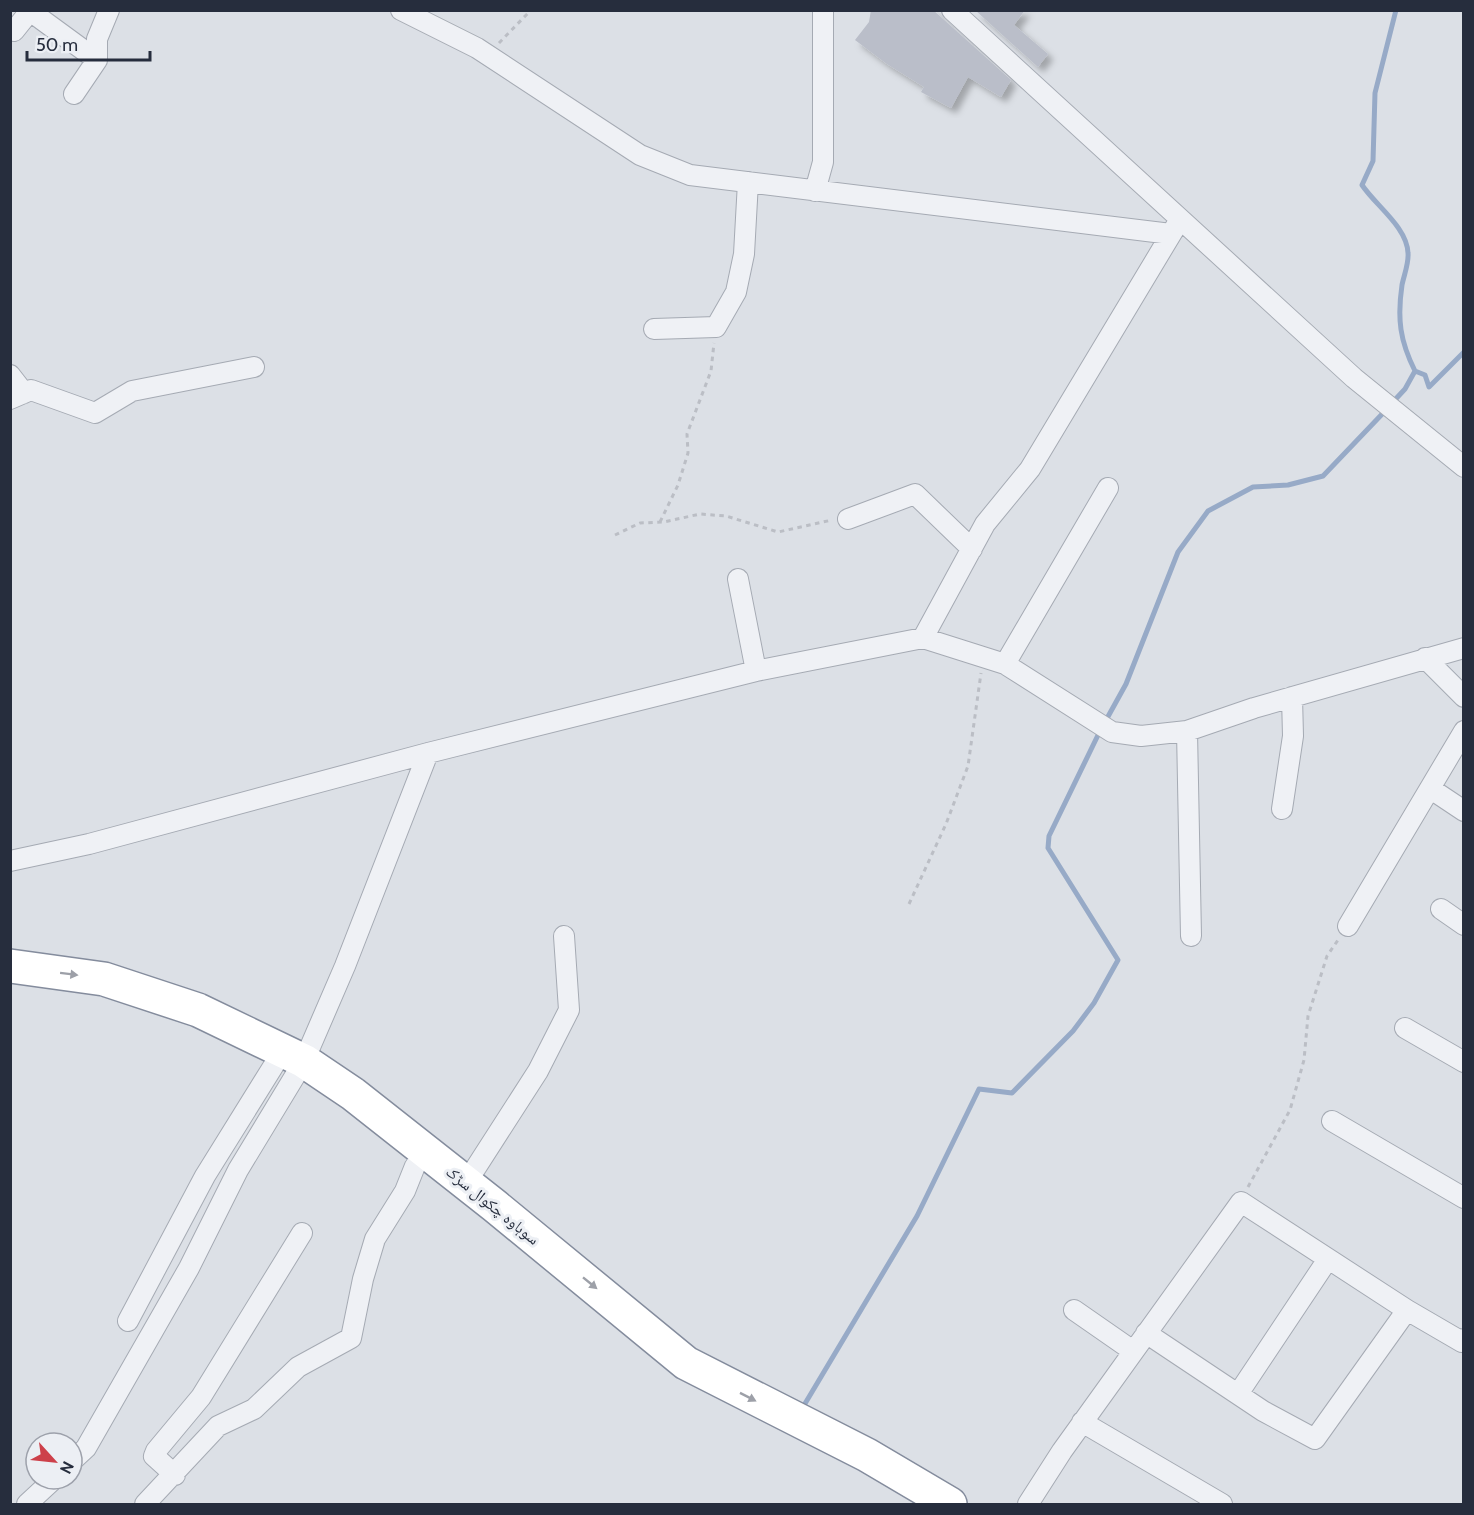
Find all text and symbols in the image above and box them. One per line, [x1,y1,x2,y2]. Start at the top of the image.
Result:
scale bar [27,24,150,62]
text: 50 m [36,34,78,56]
one-way arrow [59,969,78,979]
street label: سوہاوہ چکوال سڑک [442,1162,543,1250]
one-way arrow [582,1277,598,1290]
one-way arrow [739,1392,756,1401]
north arrow [24,1431,84,1491]
text: N [56,1458,78,1477]

